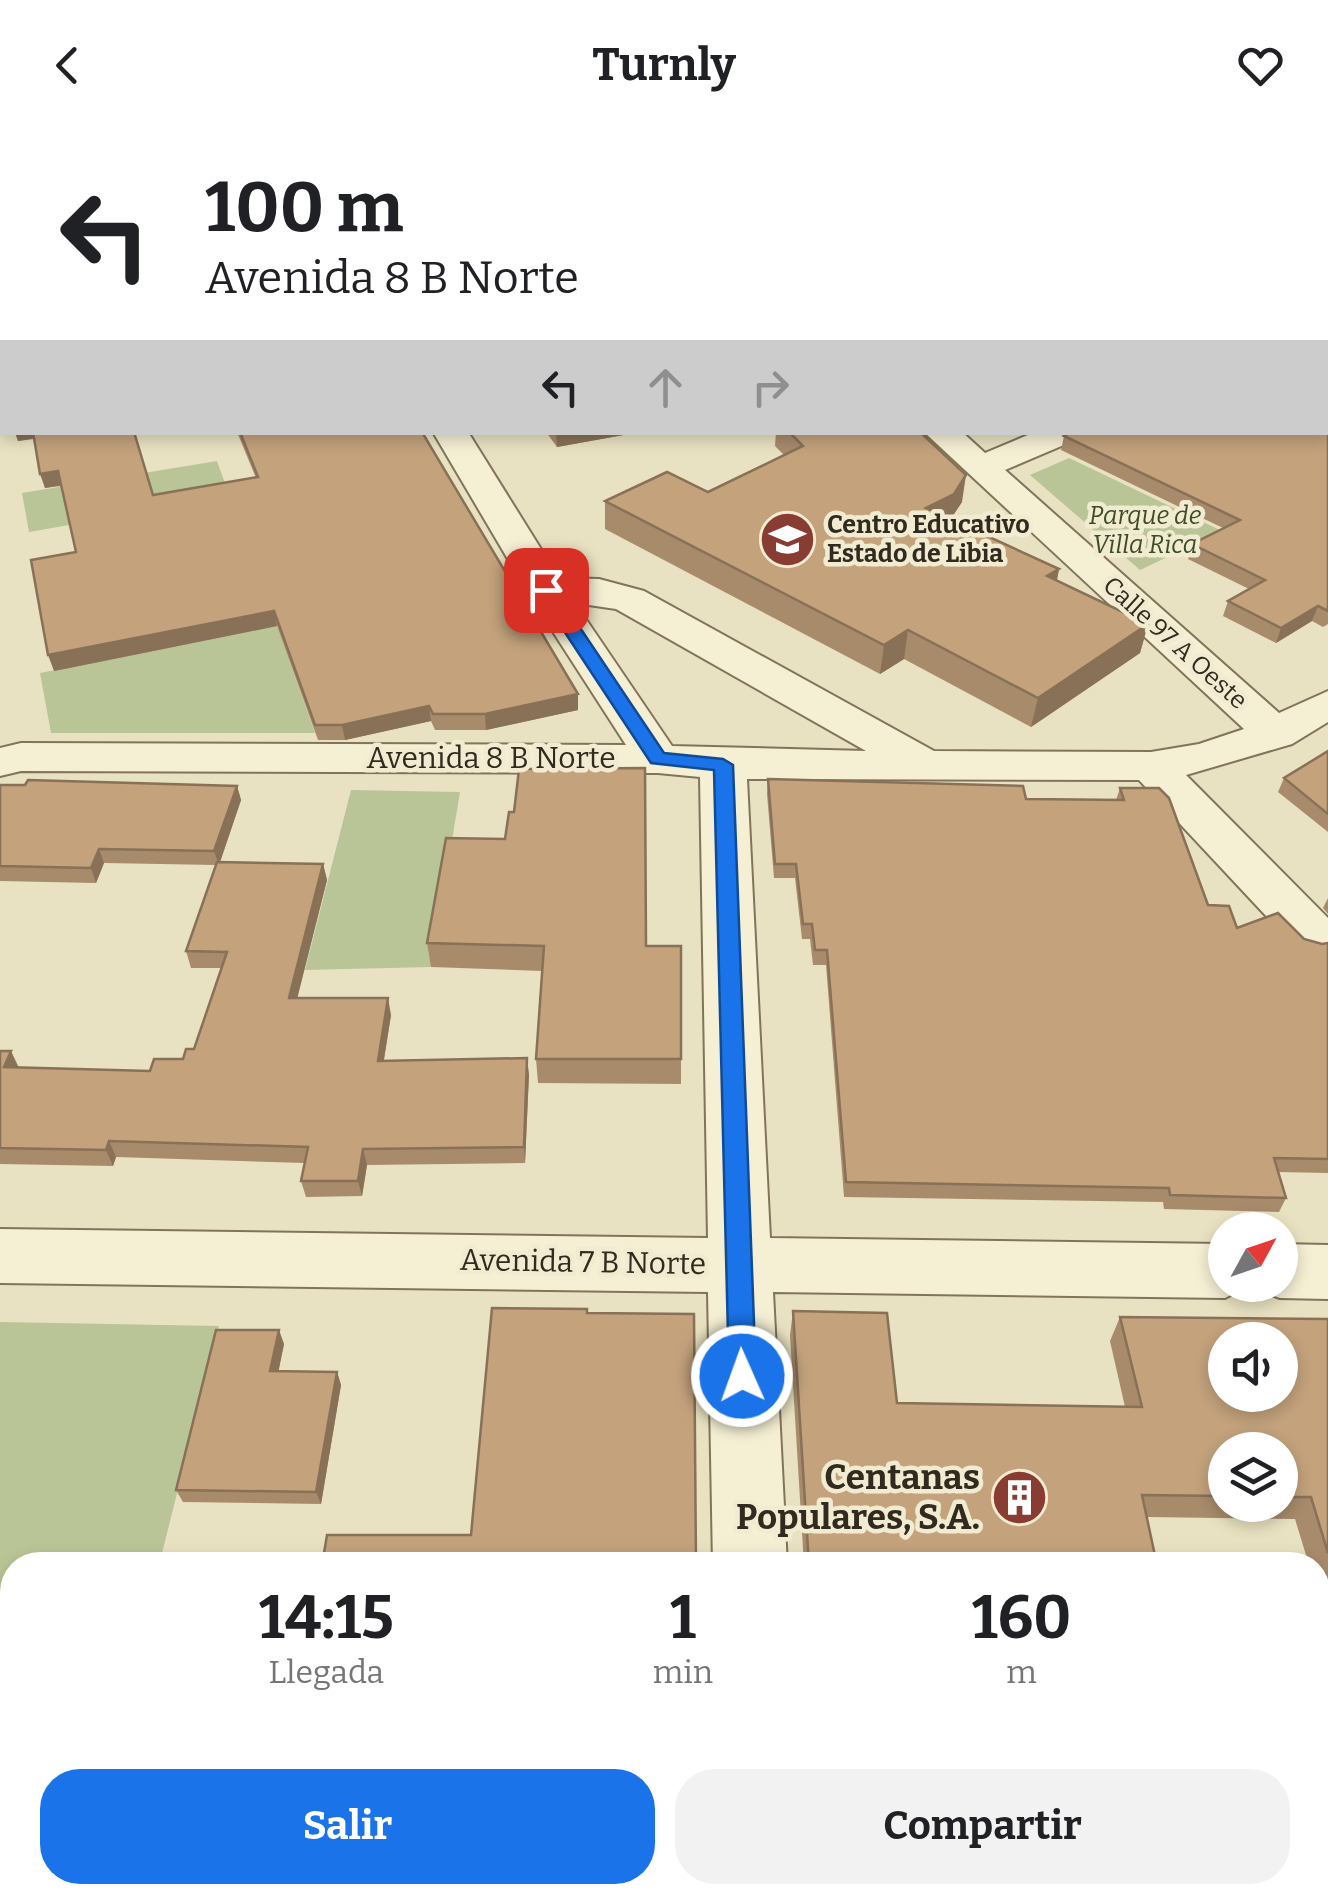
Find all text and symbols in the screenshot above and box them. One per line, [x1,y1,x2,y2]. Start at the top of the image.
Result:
icon: back [40,38,95,93]
text: Turnly [592,38,736,92]
icon: heart [1233,38,1288,93]
text: 100 m [205,166,404,250]
icon: left [40,170,170,300]
text: Avenida 8 B Norte [205,251,579,305]
icon: left [533,360,588,415]
icon: ahead [638,360,693,415]
icon: right [743,360,798,415]
park label: Parque de Villa Rica [1089,501,1202,560]
school or university icon: Centro Educativo Estado de Libia [758,509,818,569]
place label: Centro Educativo Estado de Libia [827,510,1030,569]
pin [504,548,589,633]
icon: arrive [519,563,574,618]
street label: Calle 97 A Oeste [1097,570,1253,716]
street label: Avenida 8 B Norte [366,740,616,776]
north arrow [1208,1212,1298,1302]
map controls [1208,1212,1298,1522]
street label: Avenida 7 B Norte [460,1242,706,1282]
button: sound [1208,1322,1298,1412]
position arrow [690,1324,794,1428]
button: layers [1208,1432,1298,1522]
place label: Centanas Populares, S.A. [736,1456,980,1538]
building icon: Centanas Populares, S.A. [989,1467,1049,1527]
text: 14:15 [259,1582,394,1654]
text: 1 [670,1582,696,1654]
text: 160 [972,1582,1071,1654]
text: Llegada [269,1653,384,1691]
text: min [653,1653,713,1691]
text: m [1006,1653,1037,1691]
button: Salir [40,1769,655,1884]
button: Compartir [675,1769,1290,1884]

